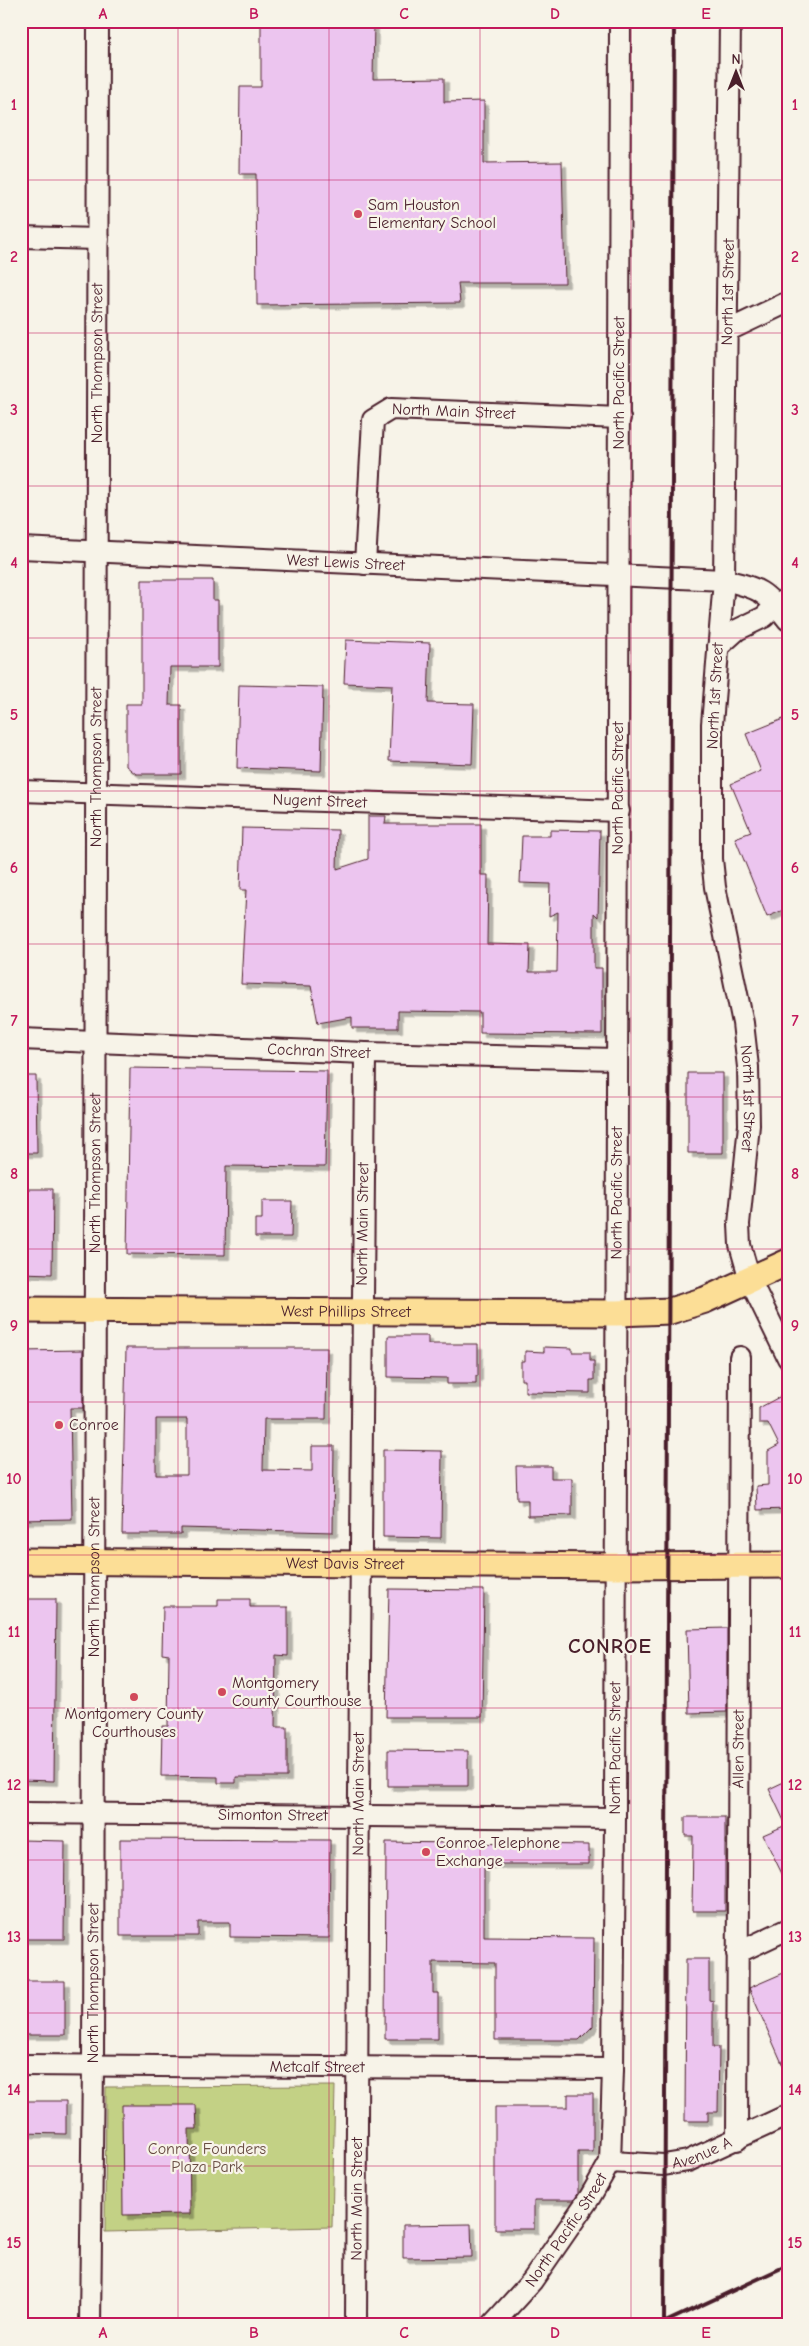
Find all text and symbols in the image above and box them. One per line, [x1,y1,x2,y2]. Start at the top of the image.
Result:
text: A [99,5,108,23]
text: B [249,5,259,23]
text: C [399,5,409,23]
text: D [550,5,560,23]
text: E [701,5,711,23]
north arrow [712,48,762,98]
text: N [731,51,741,68]
text: 1 [11,96,17,114]
text: 1 [792,96,798,114]
place label: Sam Houston Elementary School [368,196,496,232]
marker: Sam Houston Elementary School [352,208,364,220]
street label: North 1st Street [718,238,738,346]
text: 2 [10,248,18,266]
text: 2 [791,248,799,266]
street label: North Thompson Street [88,282,106,443]
street label: North Pacific Street [610,316,628,449]
street label: North Main Street [392,400,516,423]
text: 3 [10,401,18,419]
text: 3 [791,401,799,419]
street label: West Lewis Street [286,551,406,574]
text: 4 [10,554,18,572]
text: 4 [791,554,799,572]
street label: North 1st Street [703,642,727,750]
street label: North Thompson Street [87,686,105,847]
text: 5 [10,706,18,724]
text: 5 [791,706,799,724]
street label: North Pacific Street [609,721,627,854]
street label: Nugent Street [272,790,368,812]
text: 6 [10,859,18,877]
text: 6 [791,859,799,877]
text: 7 [10,1012,18,1030]
text: 7 [791,1012,799,1030]
street label: Cochran Street [267,1040,371,1062]
street label: North 1st Street [737,1044,758,1153]
street label: North Thompson Street [86,1092,104,1253]
street label: North Pacific Street [608,1126,626,1259]
street label: North Main Street [353,1162,372,1286]
text: 8 [10,1165,18,1183]
text: 8 [791,1165,799,1183]
street label: West Phillips Street [281,1302,411,1321]
text: 9 [10,1317,18,1335]
text: 9 [791,1317,799,1335]
place label: Conroe [69,1416,119,1434]
marker: Conroe [53,1419,65,1431]
text: 10 [6,1470,22,1488]
text: 10 [787,1470,803,1488]
street label: North Thompson Street [85,1496,103,1657]
street label: West Davis Street [286,1554,405,1573]
text: 11 [8,1623,20,1641]
text: 11 [789,1623,801,1641]
district label: CONROE [568,1634,652,1658]
place label: Montgomery County Courthouse [232,1674,362,1710]
street label: North Pacific Street [606,1681,624,1814]
marker: Montgomery County Courthouse [216,1686,228,1698]
marker: Montgomery County Courthouses [128,1691,140,1703]
place label: Montgomery County Courthouses [65,1705,204,1741]
street label: Allen Street [729,1709,748,1788]
street label: North Main Street [349,1732,368,1856]
text: 12 [7,1776,21,1794]
text: 12 [788,1776,802,1794]
street label: Simonton Street [218,1806,328,1825]
place label: Conroe Telephone Exchange [436,1834,560,1870]
marker: Conroe Telephone Exchange [420,1846,432,1858]
street label: North Thompson Street [84,1902,102,2063]
text: 13 [7,1928,21,1946]
text: 13 [788,1928,802,1946]
street label: Metcalf Street [269,2058,365,2076]
text: 14 [7,2081,21,2099]
text: 14 [788,2081,802,2099]
street label: Avenue A [671,2133,735,2173]
street label: North Main Street [347,2137,366,2261]
park label: Conroe Founders Plaza Park [148,2140,267,2176]
street label: North Pacific Street [522,2170,611,2290]
text: 15 [7,2234,21,2252]
text: 15 [788,2234,802,2252]
text: A [99,2324,108,2342]
text: B [249,2324,259,2342]
text: C [399,2324,409,2342]
text: D [550,2324,560,2342]
text: E [701,2324,711,2342]

